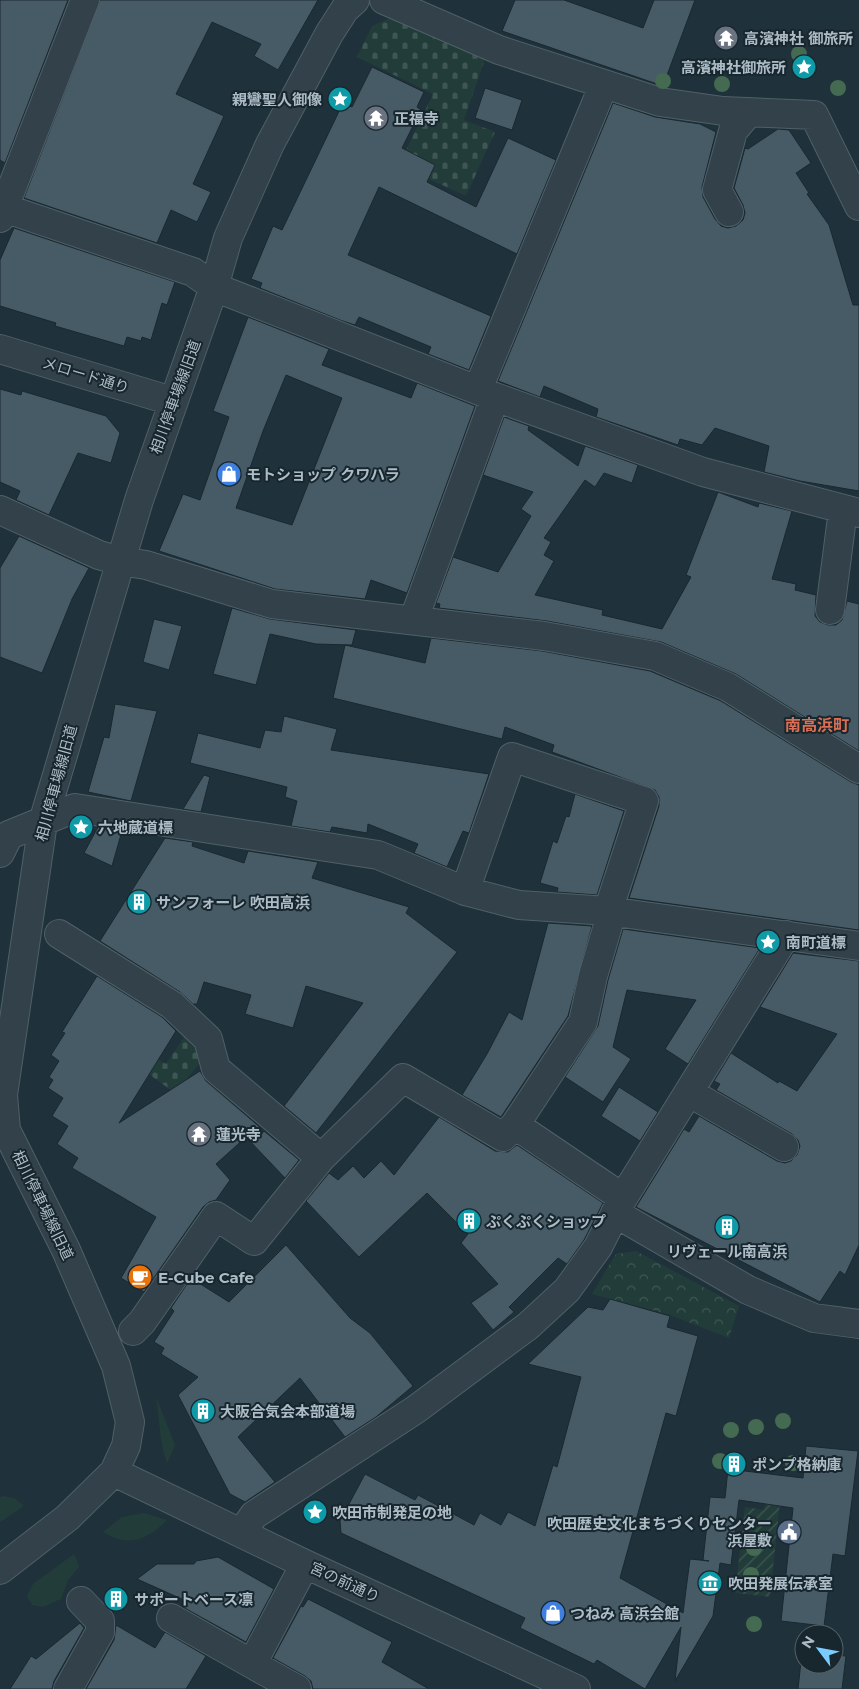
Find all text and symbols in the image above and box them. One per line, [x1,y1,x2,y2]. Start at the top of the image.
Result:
temple icon: 高濱神社 御旅所 [713,25,739,51]
place label: 高濱神社 御旅所 [744,29,853,48]
place icon: 高濱神社御旅所 [791,54,817,80]
place label: 高濱神社御旅所 [681,58,786,77]
place icon: 親鸞聖人御像 [327,86,353,112]
place label: 親鸞聖人御像 [232,90,322,109]
temple icon: 正福寺 [363,105,389,131]
place label: 正福寺 [394,109,439,128]
street label: 相川停車場線旧道 [146,337,204,457]
street label: メロード通り [40,353,132,397]
shop icon: モトショップ クワハラ [216,461,242,487]
place label: モトショップ クワハラ [246,465,400,484]
district label: 南高浜町 [785,716,849,735]
street label: 相川停車場線旧道 [31,723,81,843]
place icon: 六地蔵道標 [68,814,94,840]
place label: 六地蔵道標 [98,818,173,837]
building icon: サンフォーレ 吹田高浜 [126,889,152,915]
place label: サンフォーレ 吹田高浜 [156,893,311,912]
place icon: 南町道標 [755,929,781,955]
place label: 南町道標 [786,933,846,952]
temple icon: 蓮光寺 [186,1121,212,1147]
place label: 蓮光寺 [216,1125,261,1144]
street label: 相川停車場線旧道 [8,1147,78,1263]
building icon: ぷくぷくショップ [456,1208,482,1234]
place label: ぷくぷくショップ [486,1212,606,1231]
building icon: リヴェール南高浜 [714,1214,740,1240]
place label: リヴェール南高浜 [667,1242,788,1261]
cafe icon: E-Cube Cafe [127,1264,153,1290]
place label: E-Cube Cafe [158,1268,254,1287]
building icon: 大阪合気会本部道場 [190,1398,216,1424]
place label: 大阪合気会本部道場 [220,1402,355,1421]
building icon: ポンプ格納庫 [721,1451,747,1477]
place label: ポンプ格納庫 [752,1455,842,1474]
place icon: 吹田市制発足の地 [302,1499,328,1525]
place label: 吹田市制発足の地 [332,1503,452,1522]
place label: 吹田歴史文化まちづくりセンター 浜屋敷 [547,1514,772,1550]
public building icon: 吹田歴史文化まちづくりセンター 浜屋敷 [776,1519,802,1545]
street label: 宮の前通り [307,1558,383,1606]
museum icon: 吹田発展伝承室 [697,1570,723,1596]
place label: 吹田発展伝承室 [728,1574,833,1593]
building icon: サポートベース凛 [103,1586,129,1612]
place label: サポートベース凛 [134,1590,253,1609]
shop icon: つねみ 高浜会館 [540,1600,566,1626]
place label: つねみ 高浜会館 [570,1604,679,1623]
north arrow [794,1624,844,1674]
text: N [797,1633,819,1652]

